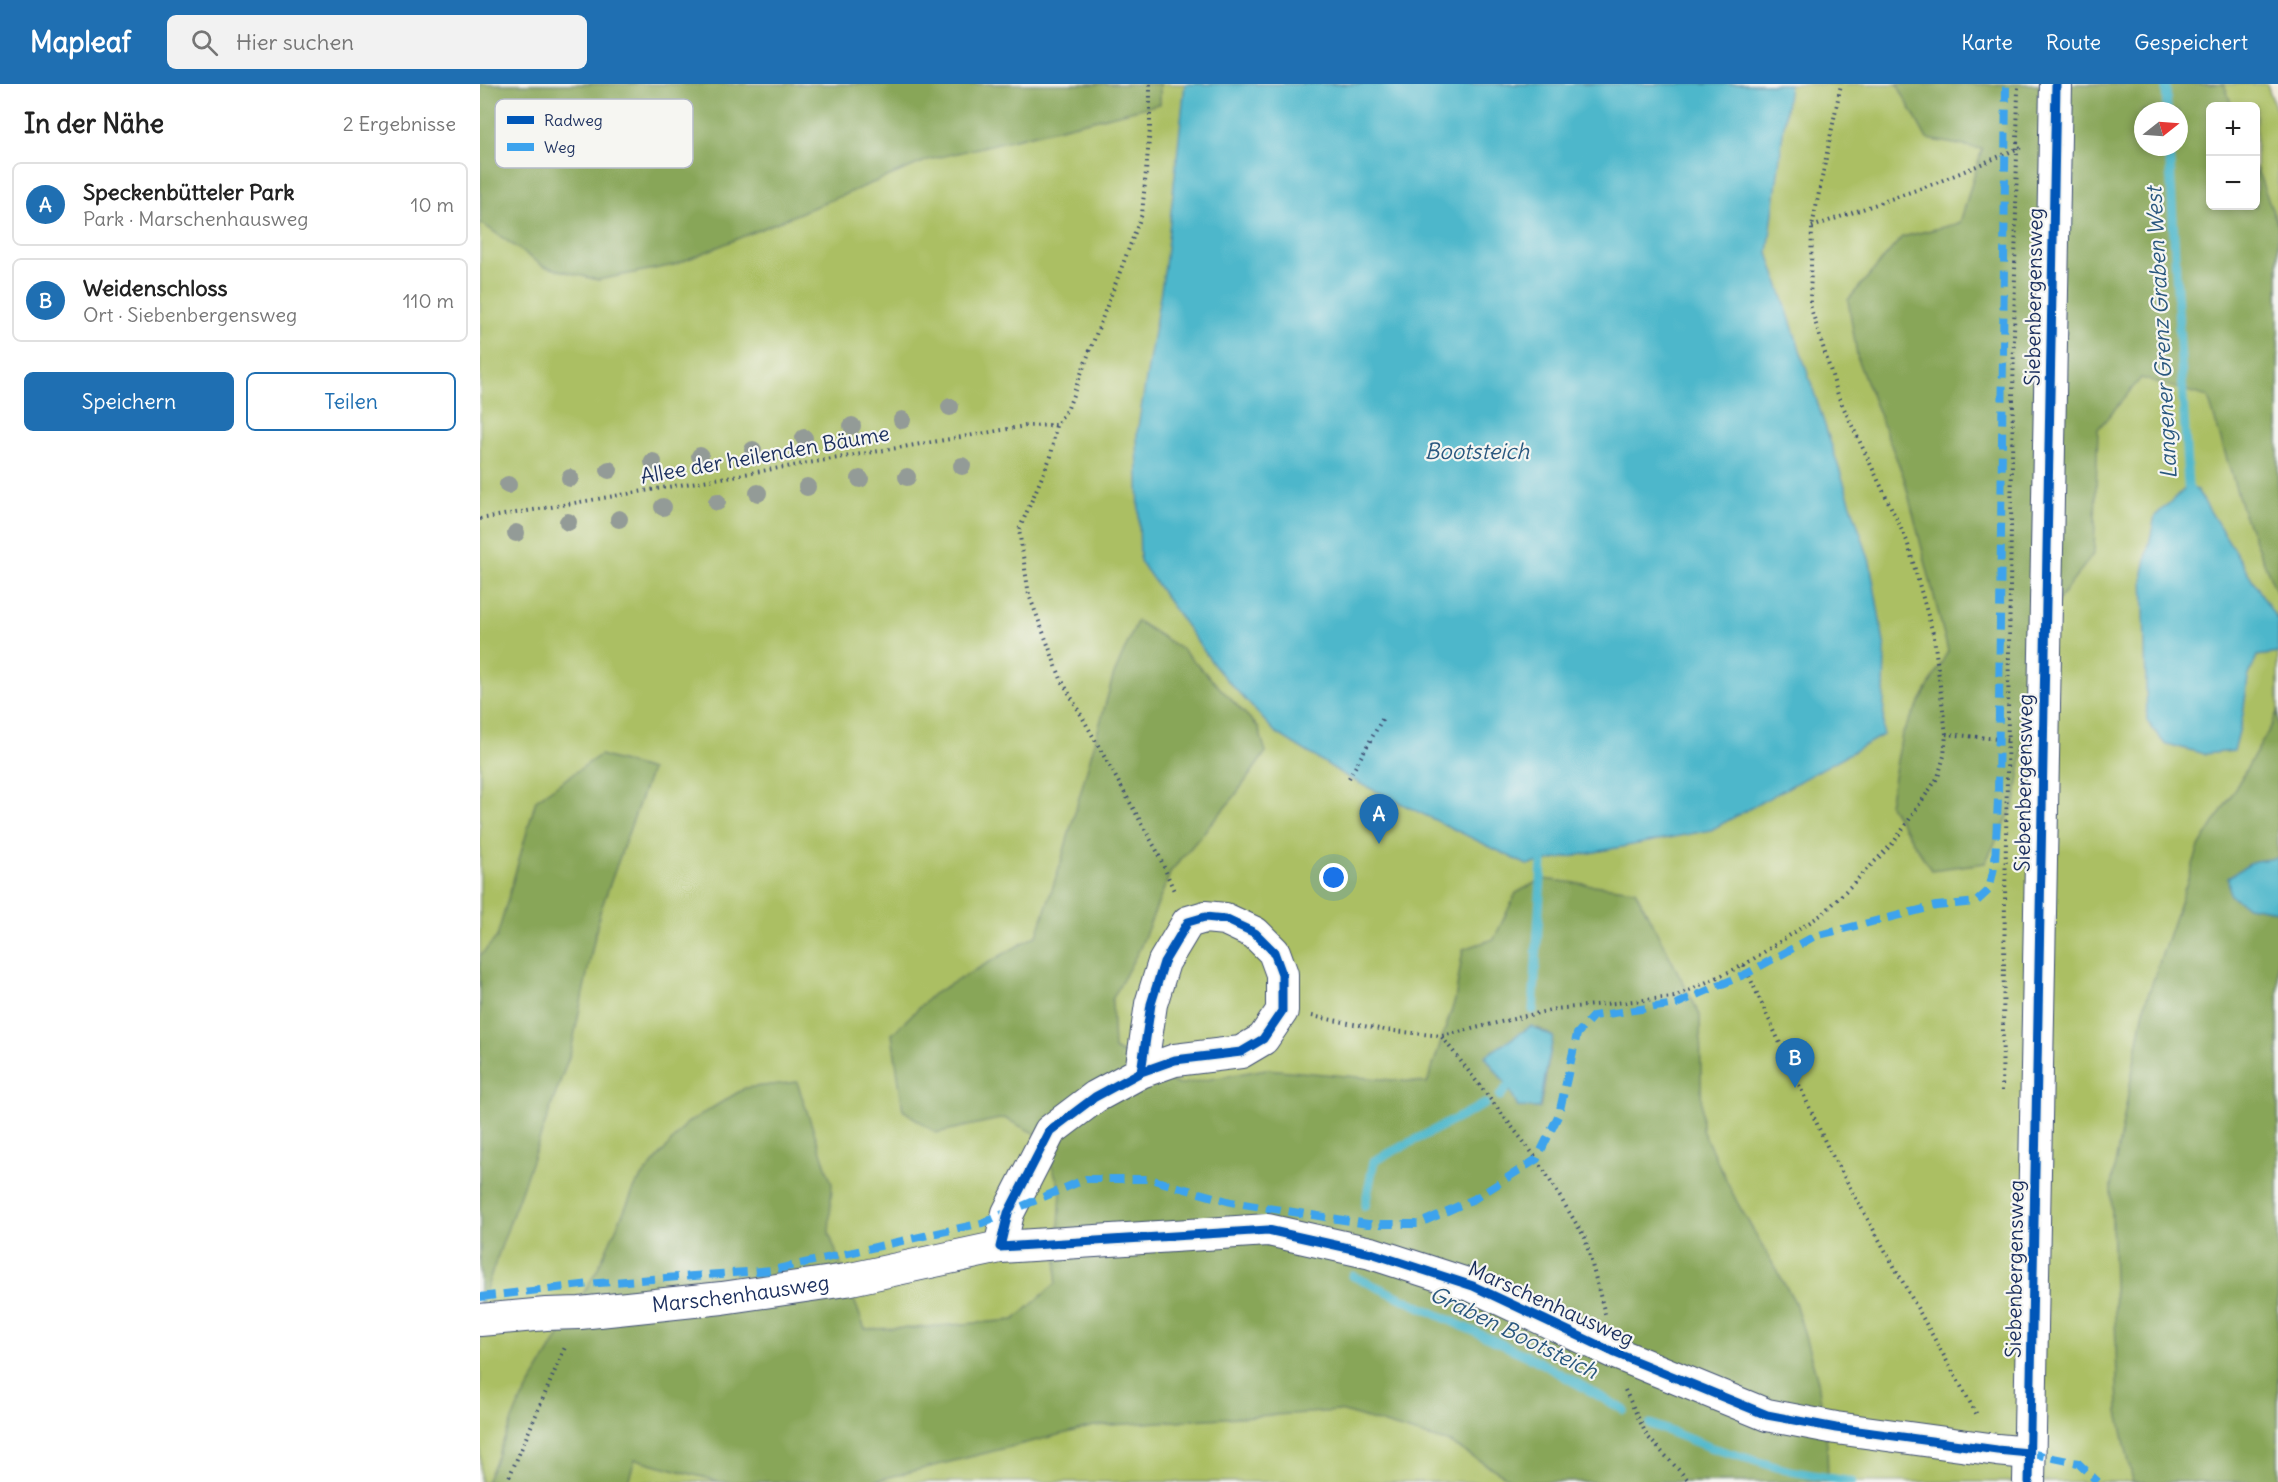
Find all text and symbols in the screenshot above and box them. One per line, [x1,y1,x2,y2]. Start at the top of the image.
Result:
search box [167,15,587,69]
text: Mapleaf [30,24,131,60]
icon: search [188,26,221,59]
text: Hier suchen [236,28,354,56]
text: Karte [1961,29,2013,56]
text: Route [2046,29,2101,56]
text: Gespeichert [2134,29,2248,56]
legend [495,99,693,168]
north arrow [2134,102,2188,156]
map controls [2206,102,2260,210]
button: + [2206,102,2260,156]
text: In der Nähe [24,107,164,140]
text: Radweg [544,110,603,130]
text: 2 Ergebnisse [343,111,456,136]
text: Weg [544,137,576,157]
button: − [2206,156,2260,210]
text: Speckenbütteler Park [83,178,294,206]
water label: Langener Grenz Graben West [2139,184,2183,480]
text: A [39,192,52,217]
text: 10 m [411,192,454,217]
text: Park · Marschenhausweg [83,206,308,231]
street label: Siebenbergensweg [2018,208,2049,386]
text: Weidenschloss [83,274,228,302]
text: B [39,288,52,313]
text: 110 m [403,288,454,313]
text: Ort · Siebenbergensweg [83,302,297,327]
button: Speichern [24,372,234,431]
button: Teilen [246,372,456,431]
street label: Allee der heilenden Bäume [638,419,892,490]
water label: Bootsteich [1425,437,1530,465]
street label: Siebenbergensweg [2008,694,2039,872]
pin: A [1360,794,1398,844]
your location [1319,863,1348,892]
pin: B [1776,1038,1814,1088]
street label: Siebenbergensweg [1999,1180,2030,1358]
street label: Marschenhausweg [1464,1255,1638,1352]
street label: Marschenhausweg [650,1269,831,1318]
water label: Graben Bootsteich [1425,1279,1604,1385]

